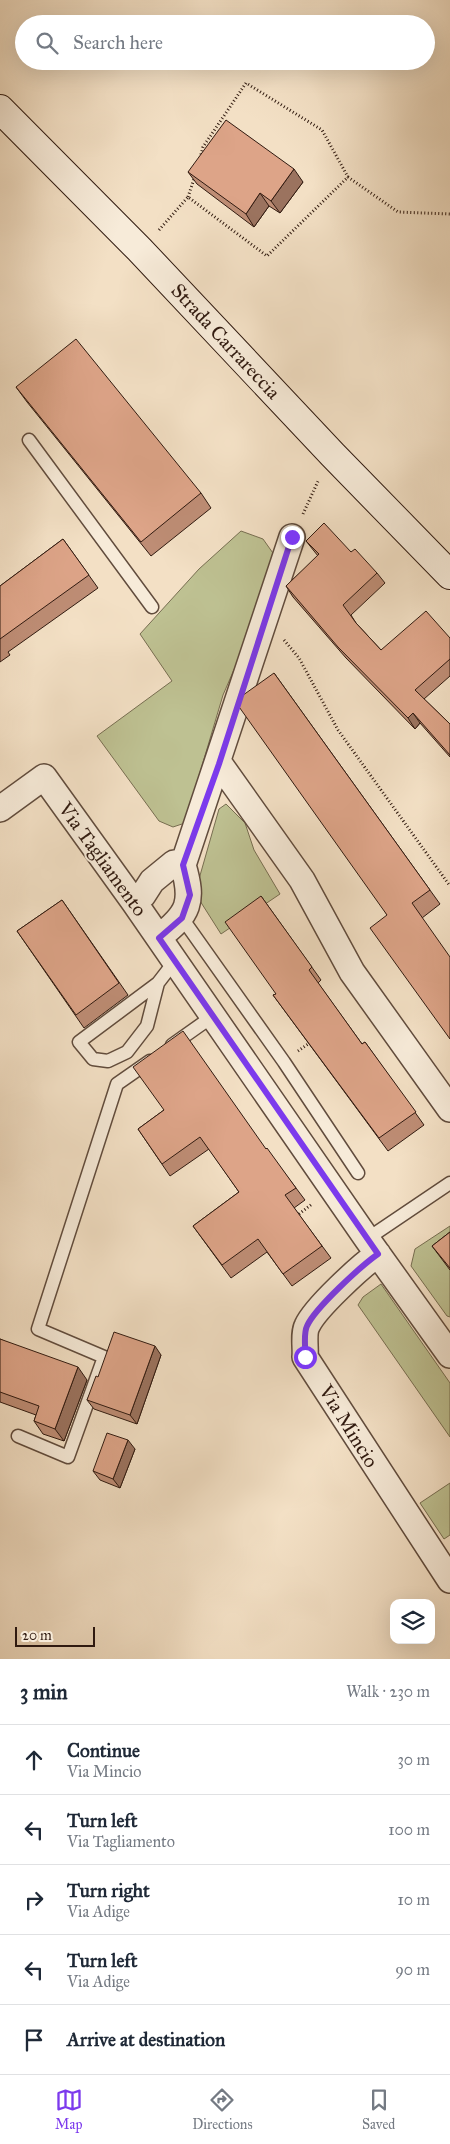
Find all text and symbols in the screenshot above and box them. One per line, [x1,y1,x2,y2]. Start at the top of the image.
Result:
search box [15,15,435,70]
icon: search [33,29,61,57]
text: Search here [73,31,163,54]
street label: Strada Carrareccia [166,278,286,404]
route end [281,526,304,549]
street label: Via Tagliamento [52,797,152,921]
route start [294,1346,317,1369]
street label: Via Mincio [314,1379,384,1472]
map controls [390,1599,435,1644]
button: layers [390,1599,435,1644]
scale bar [15,1624,95,1647]
text: 20 m [22,1627,52,1644]
text: 3 min [20,1679,68,1705]
text: Walk · 230 m [346,1682,430,1701]
text: Continue [67,1739,140,1762]
icon: ahead [20,1746,48,1774]
text: 30 m [397,1750,430,1769]
text: Via Mincio [67,1762,142,1781]
text: Turn left [67,1809,137,1832]
icon: left [20,1816,48,1844]
text: 100 m [388,1820,430,1839]
text: Via Tagliamento [67,1832,175,1851]
text: Turn right [67,1879,150,1902]
icon: right [20,1886,48,1914]
text: 10 m [398,1890,430,1909]
text: Via Adige [67,1902,130,1921]
text: Turn left [67,1949,137,1972]
icon: left [20,1956,48,1984]
text: 90 m [395,1960,430,1979]
text: Via Adige [67,1972,130,1991]
icon: arrive [20,2026,48,2054]
text: Arrive at destination [67,2028,225,2051]
tab: Map [55,2086,83,2133]
tab: Directions [192,2086,253,2133]
tab: Saved [362,2086,395,2133]

